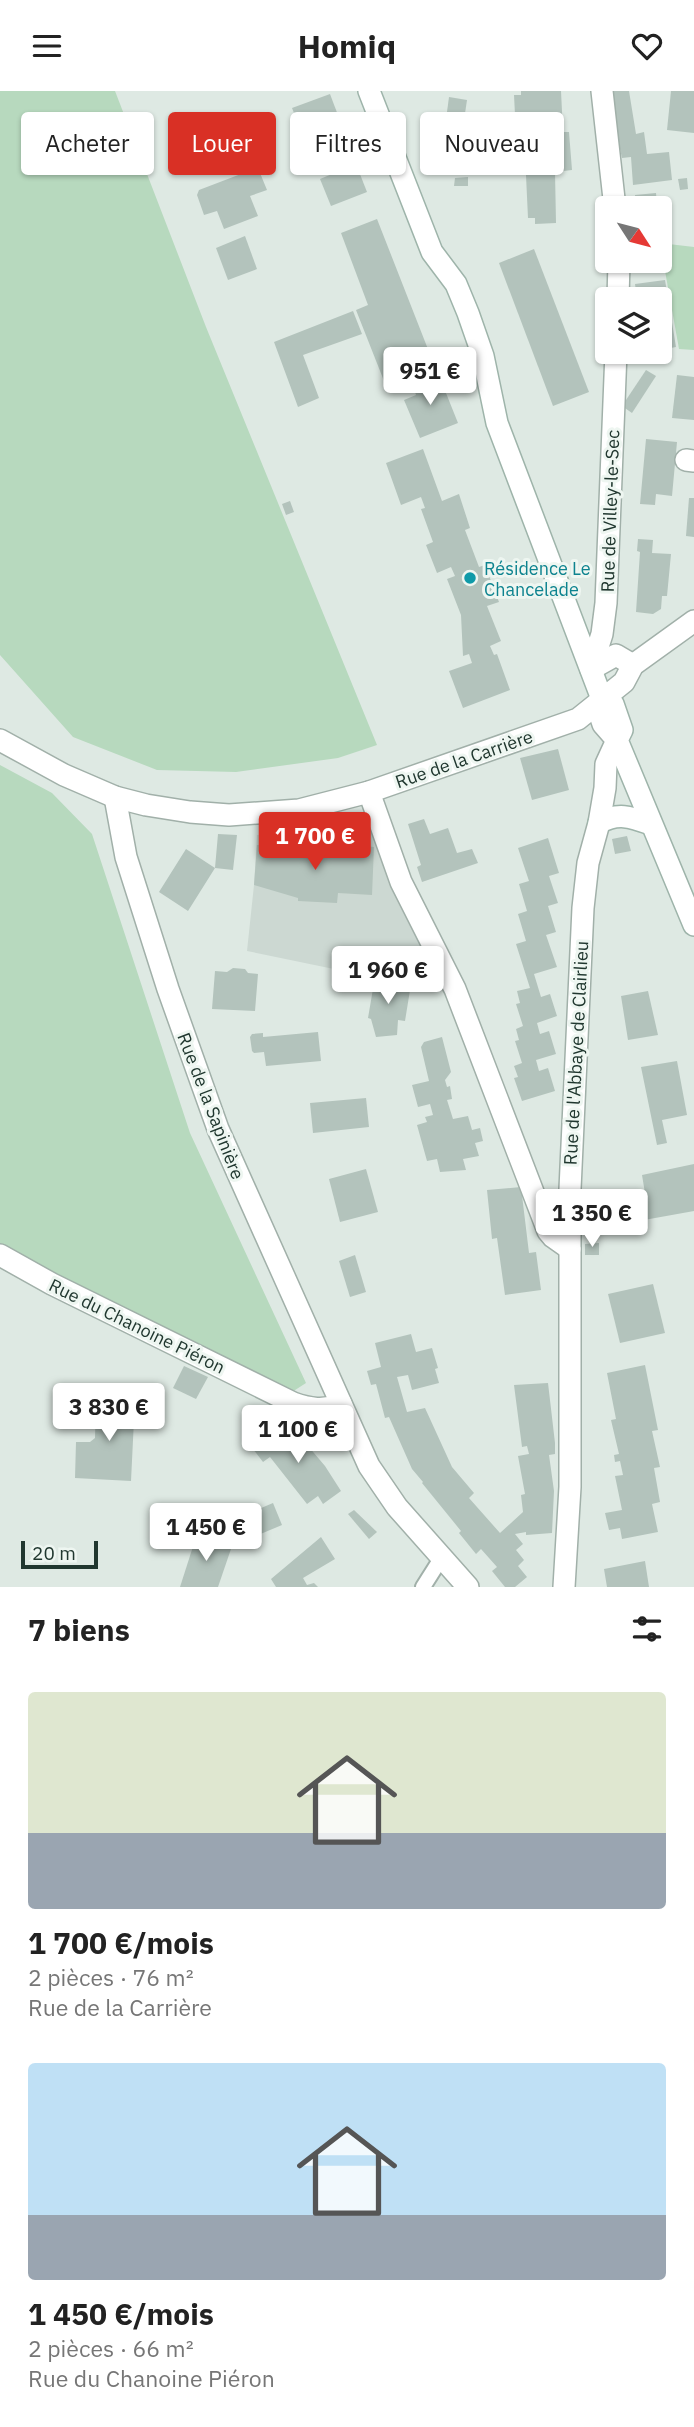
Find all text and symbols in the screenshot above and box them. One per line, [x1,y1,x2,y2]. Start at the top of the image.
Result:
text: Homiq [298,25,396,67]
icon: menu [28,27,66,65]
icon: heart [628,27,666,65]
chip: Acheter [21,112,154,175]
chip: Louer [168,112,276,175]
chip: Filtres [290,112,406,175]
chip: Nouveau [420,112,564,175]
north arrow [595,196,672,273]
map controls [595,196,672,364]
button: layers [595,287,672,364]
pin: 951 € [381,347,479,407]
text: 951 € [399,355,461,385]
street label: Rue de Villey-le-Sec [596,429,624,593]
place label: Résidence Le Chancelade [484,557,591,601]
marker: Résidence Le Chancelade [462,570,478,586]
street label: Rue de la Carrière [392,725,536,793]
pin: 1 700 € [250,813,380,872]
text: 1 700 € [275,820,355,850]
street label: Rue de l'Abbaye de Clairlieu [559,940,593,1166]
pin: 1 960 € [323,947,453,1006]
text: 1 960 € [348,954,428,984]
street label: Rue de la Sapinière [172,1029,250,1183]
pin: 1 350 € [527,1189,657,1249]
text: 1 350 € [552,1197,632,1227]
street label: Rue du Chanoine Piéron [45,1273,229,1379]
pin: 3 830 € [44,1383,174,1443]
text: 3 830 € [69,1391,149,1421]
pin: 1 100 € [233,1405,363,1465]
text: 1 100 € [258,1413,338,1443]
pin: 1 450 € [141,1503,271,1563]
text: 1 450 € [166,1511,246,1541]
scale bar [21,1538,98,1570]
text: 20 m [32,1541,76,1565]
text: 7 biens [28,1610,130,1649]
icon: filters [628,1610,666,1648]
icon: home [284,1737,410,1863]
text: 1 700 €/mois [28,1923,214,1962]
text: 2 pièces · 76 m² [28,1962,194,1992]
text: Rue de la Carrière [28,1992,212,2022]
icon: home [284,2108,410,2234]
text: 1 450 €/mois [28,2294,214,2333]
text: 2 pièces · 66 m² [28,2333,194,2363]
text: Rue du Chanoine Piéron [28,2363,275,2393]

